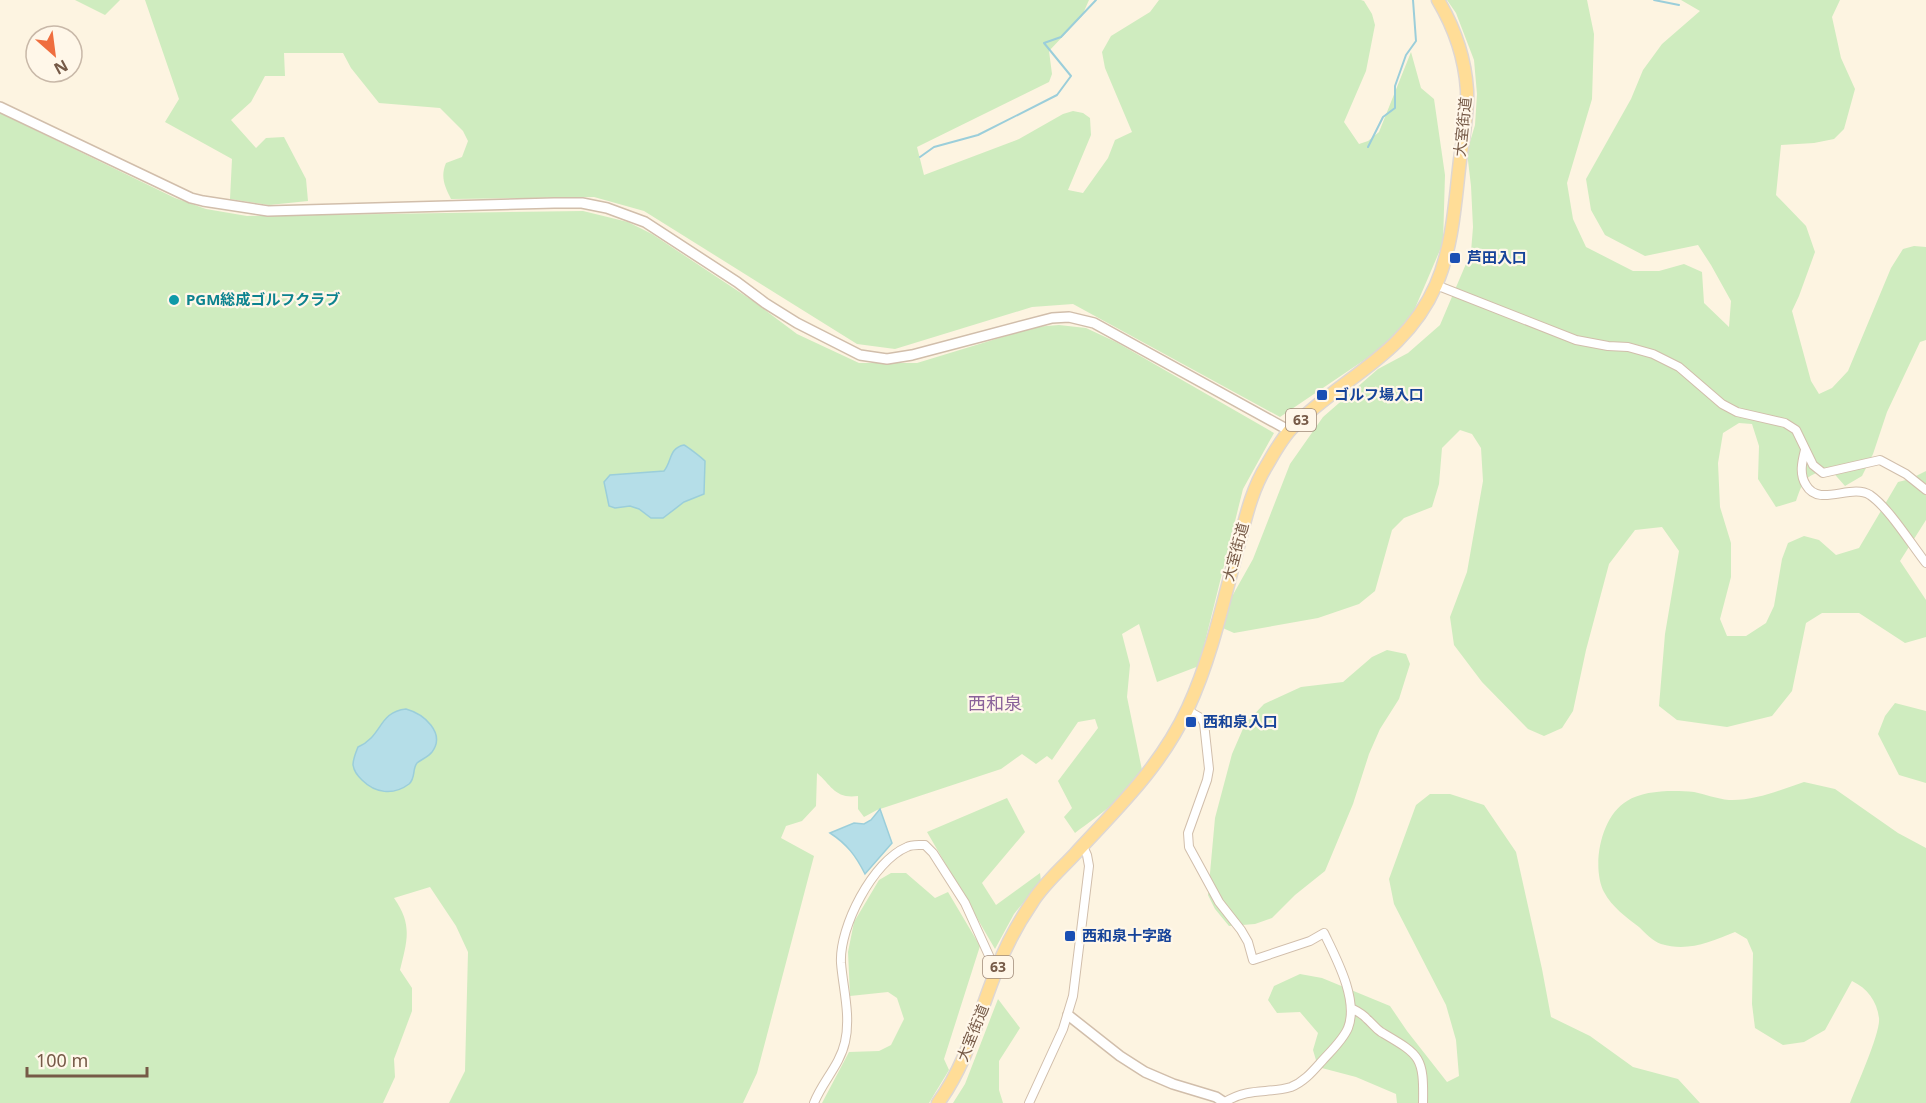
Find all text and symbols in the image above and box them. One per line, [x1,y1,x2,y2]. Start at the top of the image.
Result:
north arrow [24,24,84,84]
text: N [50,54,72,80]
street label: 大室街道 [1449,96,1475,158]
place label: 芦田入口 [1467,247,1527,267]
marker: 芦田入口 [1448,251,1462,265]
place label: PGM総成ゴルフクラブ [186,289,340,309]
marker: PGM総成ゴルフクラブ [167,293,181,307]
place label: ゴルフ場入口 [1334,384,1424,404]
marker: ゴルフ場入口 [1315,388,1329,402]
road number: 63 [1286,409,1316,431]
street label: 大室街道 [1218,520,1252,583]
district label: 西和泉 [968,691,1022,715]
place label: 西和泉入口 [1203,711,1278,731]
marker: 西和泉入口 [1184,715,1198,729]
place label: 西和泉十字路 [1082,925,1172,945]
marker: 西和泉十字路 [1063,929,1077,943]
road number: 63 [983,956,1013,978]
street label: 大室街道 [952,1001,993,1064]
scale bar [27,1040,147,1078]
text: 100 m [36,1048,88,1072]

